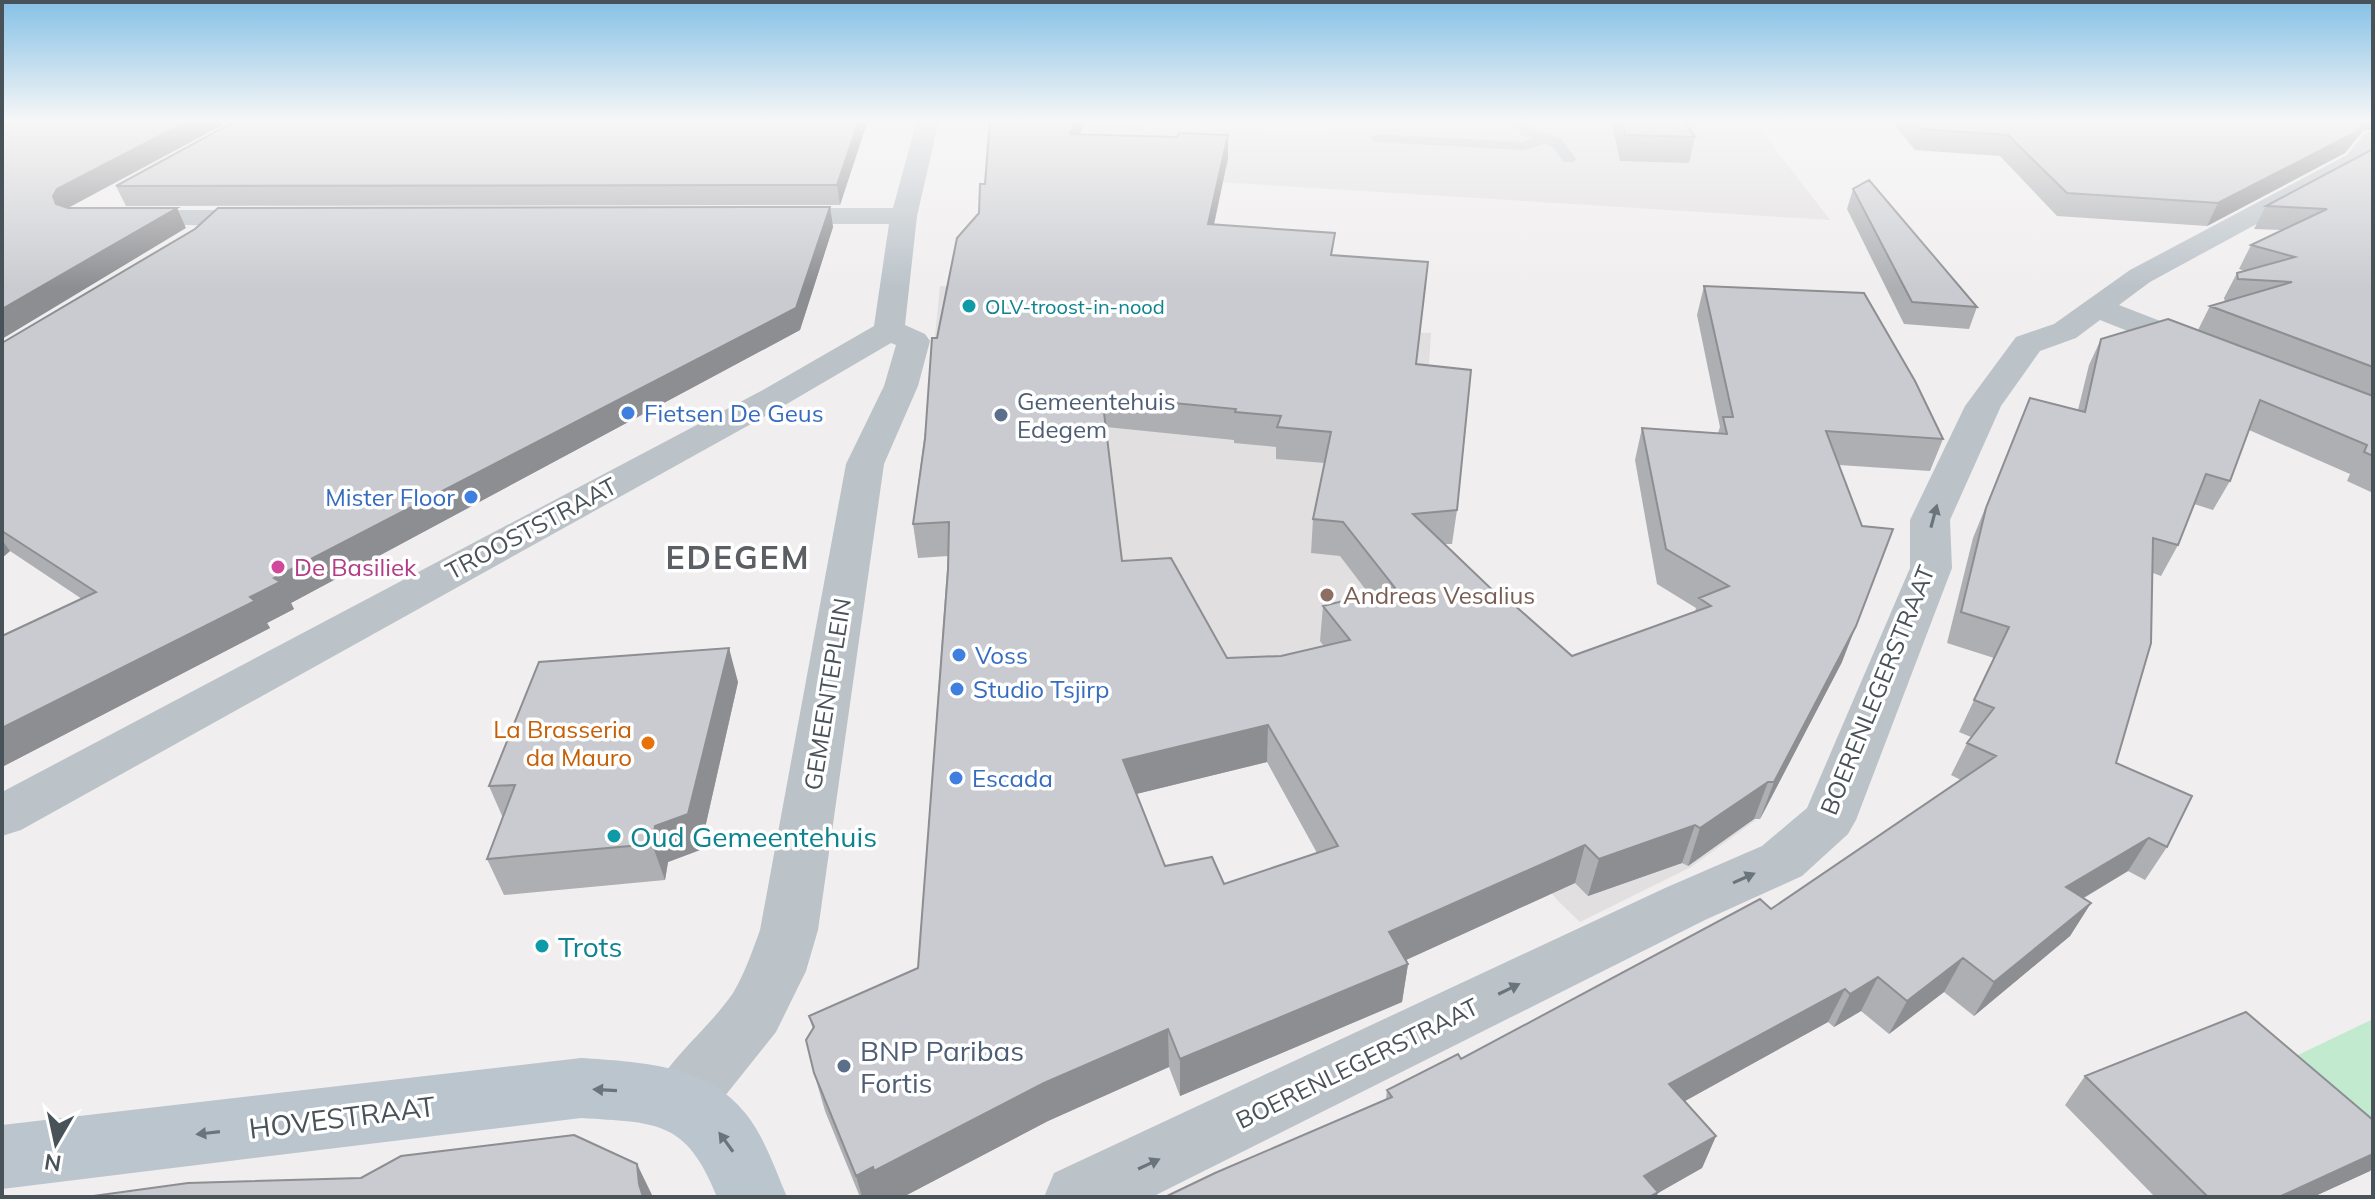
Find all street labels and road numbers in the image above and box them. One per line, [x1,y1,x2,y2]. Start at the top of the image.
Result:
street label: TROOSTSTRAAT [440,470,622,586]
street label: BOERENLEGERSTRAAT [1813,560,1941,819]
street label: GEMEENTEPLEIN [797,596,857,792]
street label: BOERENLEGERSTRAAT [1231,991,1484,1135]
street label: HOVESTRAAT [247,1088,437,1146]

